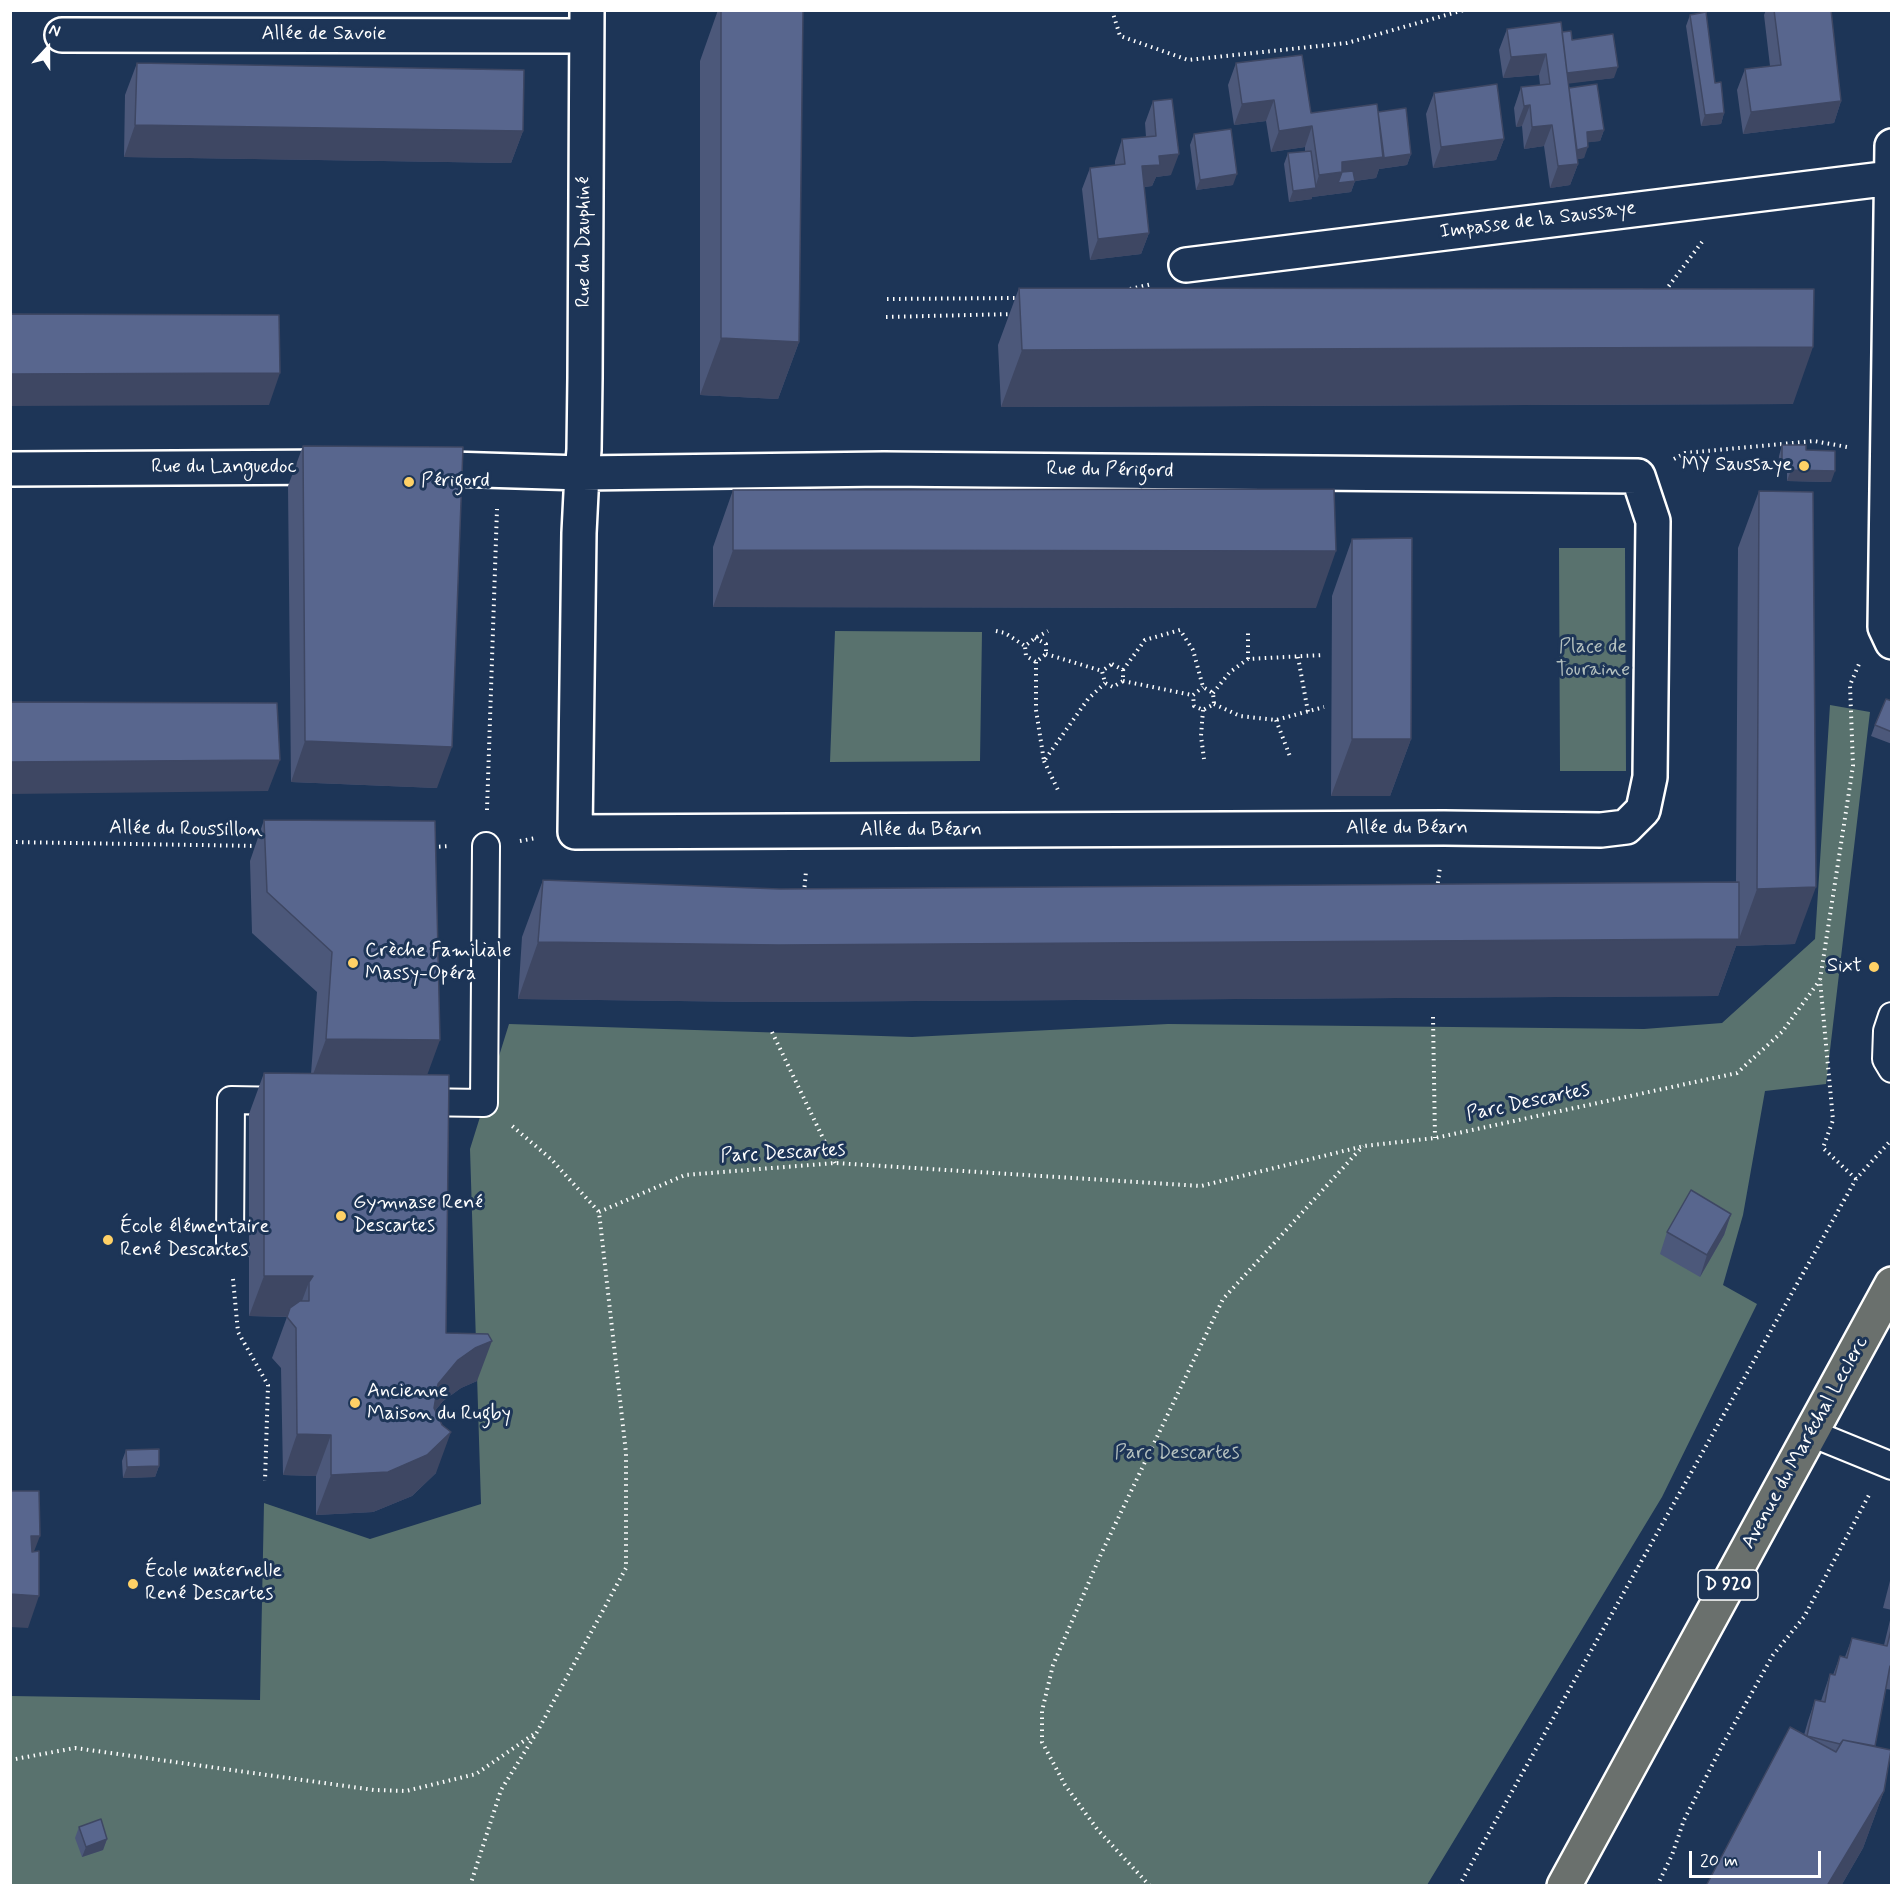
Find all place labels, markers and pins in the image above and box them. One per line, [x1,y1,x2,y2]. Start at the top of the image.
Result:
place label: MY Saussaye [1682,454,1792,478]
marker: MY Saussaye [1797,459,1811,473]
place label: Périgord [421,470,490,494]
marker: Périgord [402,475,416,489]
place label: Crèche Familiale Massy-Opéra [365,940,512,987]
place label: Sixt [1827,955,1862,979]
marker: Crèche Familiale Massy-Opéra [346,956,360,970]
marker: Sixt [1867,960,1881,974]
place label: Gymnase René Descartes [353,1192,483,1239]
marker: Gymnase René Descartes [334,1209,348,1223]
place label: École élémentaire René Descartes [120,1216,269,1263]
marker: École élémentaire René Descartes [101,1233,115,1247]
place label: Ancienne Maison du Rugby [367,1380,511,1427]
marker: Ancienne Maison du Rugby [348,1396,362,1410]
place label: École maternelle René Descartes [145,1560,282,1607]
marker: École maternelle René Descartes [126,1577,140,1591]

